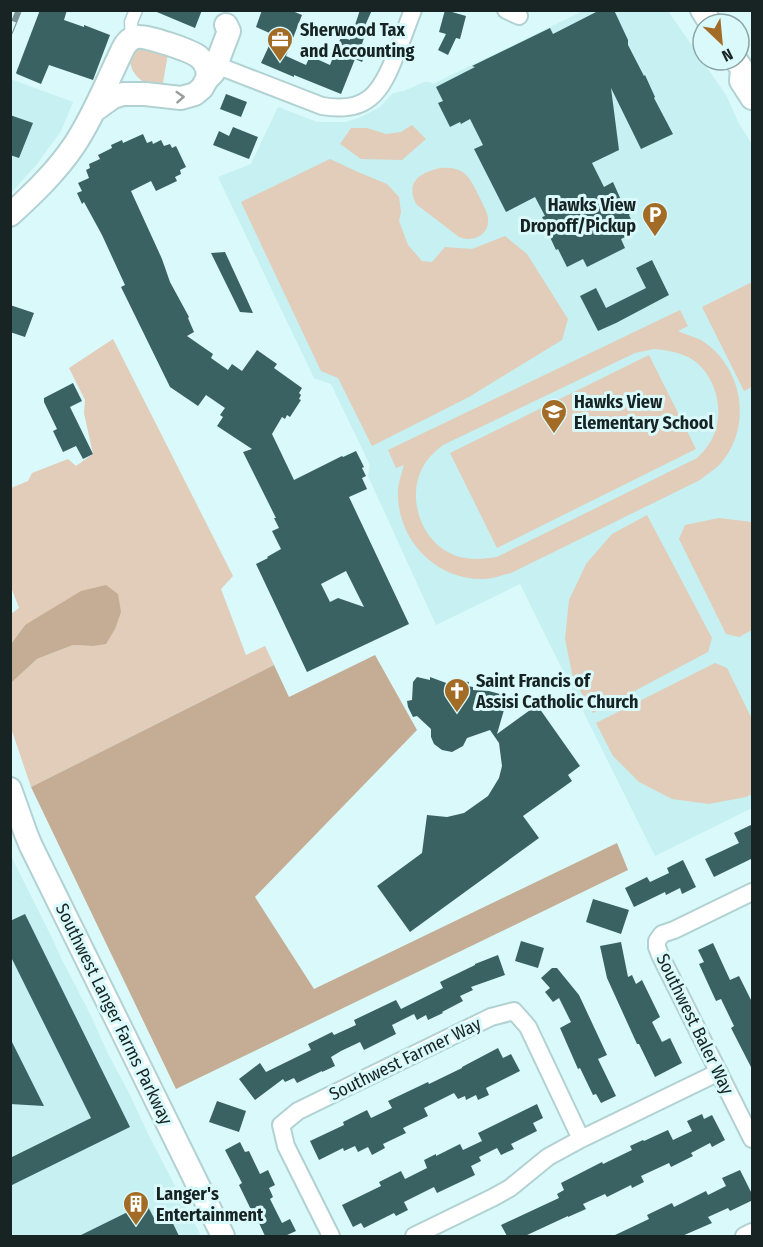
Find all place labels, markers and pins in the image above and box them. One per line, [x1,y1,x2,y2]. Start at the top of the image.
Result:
place label: Sherwood Tax and Accounting [300,19,414,62]
office icon: Sherwood Tax and Accounting [265,25,295,63]
place label: Hawks View Dropoff/Pickup [520,194,637,237]
parking icon: Hawks View Dropoff/Pickup [640,200,670,238]
place label: Hawks View Elementary School [574,391,713,434]
school or university icon: Hawks View Elementary School [539,397,569,435]
place label: Saint Francis of Assisi Catholic Church [475,670,639,713]
church icon: Saint Francis of Assisi Catholic Church [442,676,472,714]
place label: Langer's Entertainment [156,1183,264,1226]
building icon: Langer's Entertainment [121,1189,151,1227]

